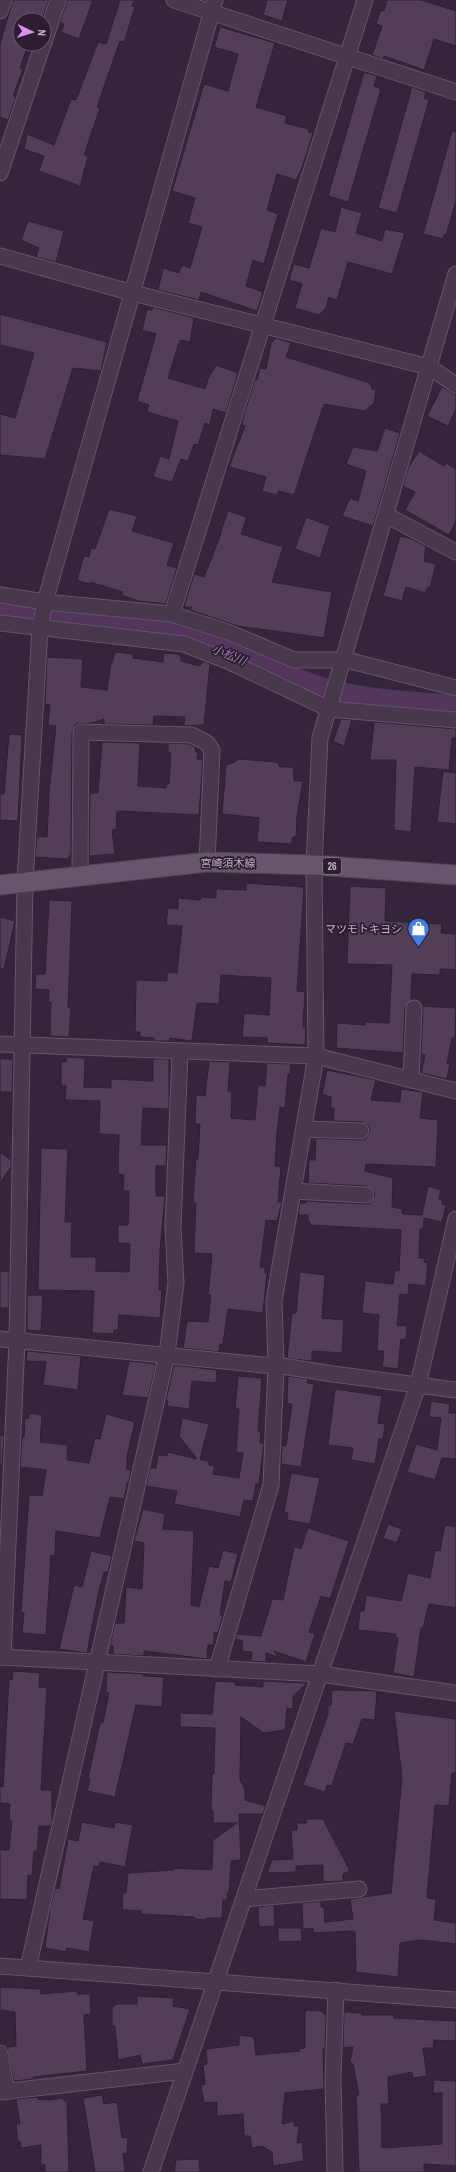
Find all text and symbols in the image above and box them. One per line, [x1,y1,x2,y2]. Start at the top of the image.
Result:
north arrow [12,12,52,52]
text: N [35,29,49,36]
water label: 小松川 [209,641,251,670]
street label: 宮崎須木線 [201,856,256,870]
road number: 26 [323,858,341,874]
shop icon: マツモトキヨシ [405,916,431,949]
place label: マツモトキヨシ [325,922,402,936]

